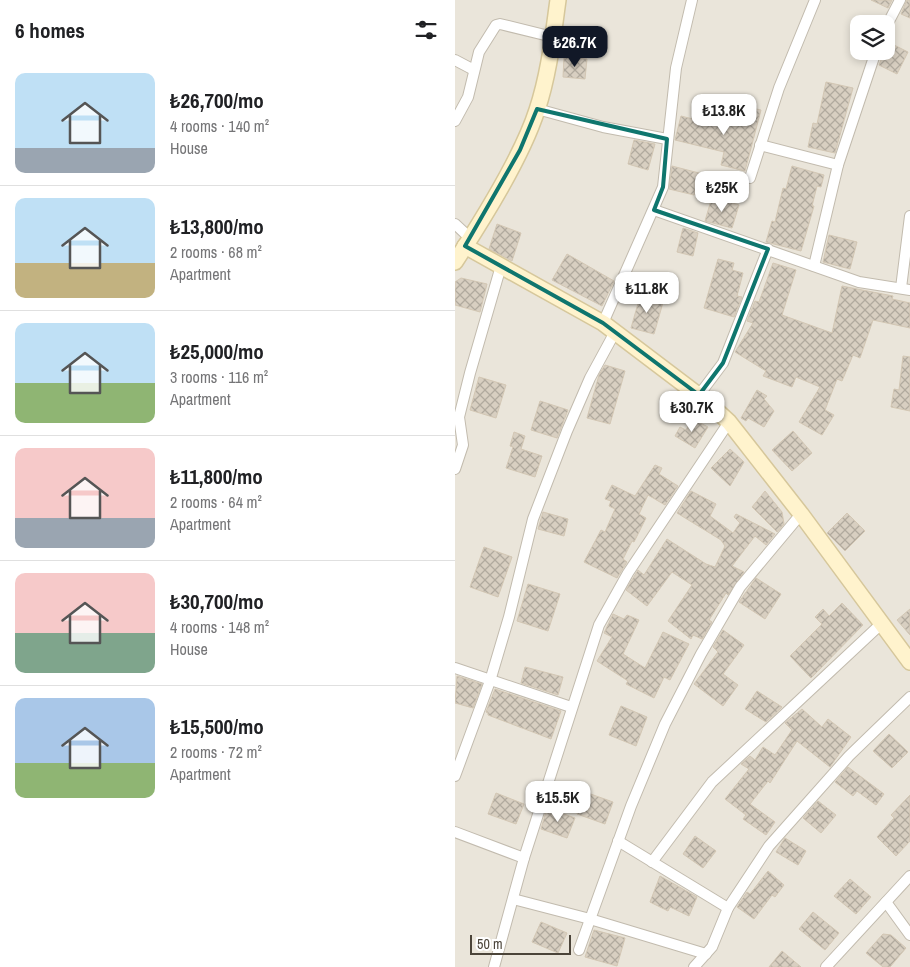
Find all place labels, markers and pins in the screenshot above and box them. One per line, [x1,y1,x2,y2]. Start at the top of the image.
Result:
pin: ₺26.7K [534,26,616,68]
pin: ₺13.8K [683,94,765,136]
pin: ₺25K [692,170,752,213]
pin: ₺11.8K [606,272,688,314]
pin: ₺30.7K [651,390,733,433]
pin: ₺15.5K [517,780,599,823]

